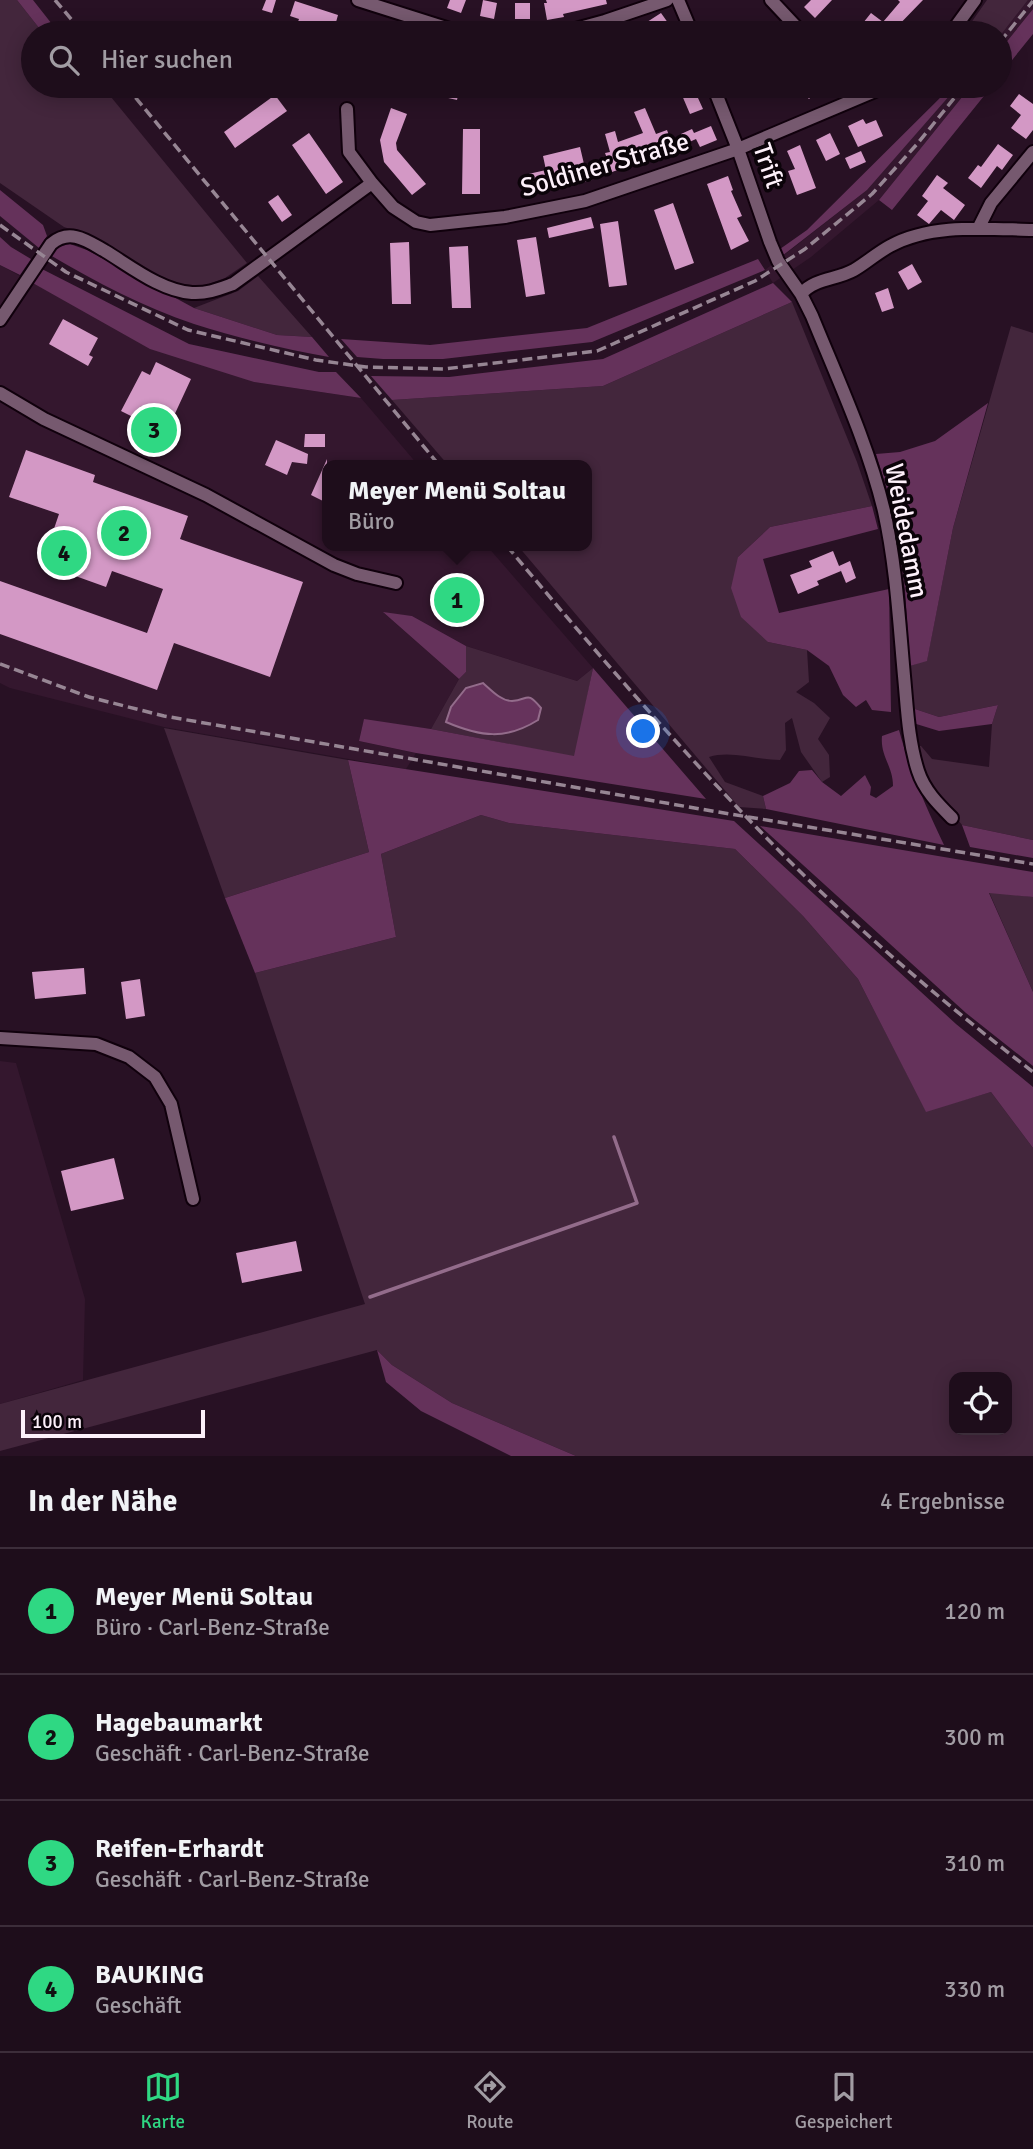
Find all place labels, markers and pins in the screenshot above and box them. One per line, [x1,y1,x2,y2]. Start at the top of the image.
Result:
pin: 3 [131,404,177,456]
pin: 2 [101,507,147,559]
pin: 4 [41,527,87,579]
pin: 1 [434,574,480,626]

